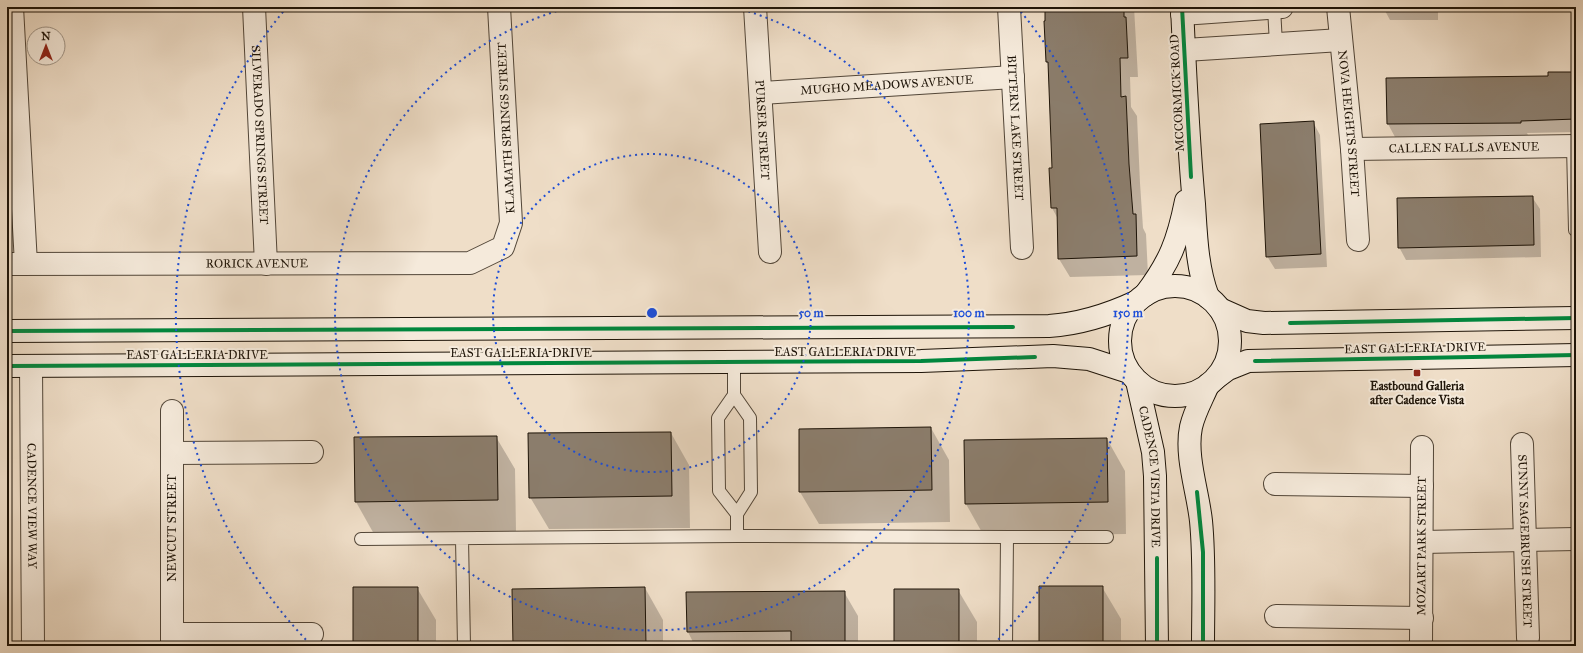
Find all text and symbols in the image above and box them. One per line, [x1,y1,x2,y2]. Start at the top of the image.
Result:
north arrow [26,26,66,66]
text: N [41,30,51,43]
street label: MCCORMICK ROAD [1167,34,1187,152]
street label: KLAMATH SPRINGS STREET [495,42,517,214]
street label: SILVERADO SPRINGS STREET [249,45,271,225]
street label: NOVA HEIGHTS STREET [1335,50,1362,197]
street label: BITTERN LAKE STREET [1005,55,1026,201]
street label: MUGHO MEADOWS AVENUE [800,73,974,97]
street label: PURSER STREET [752,79,773,180]
street label: CALLEN FALLS AVENUE [1389,139,1540,156]
street label: RORICK AVENUE [206,256,309,271]
centre of rings [645,306,659,320]
text: 50 m [798,306,825,320]
text: 100 m [953,306,986,320]
text: 150 m [1113,306,1144,320]
street label: EAST GALLERIA DRIVE [1344,340,1486,356]
street label: EAST GALLERIA DRIVE [774,345,916,359]
street label: EAST GALLERIA DRIVE [450,346,592,360]
street label: EAST GALLERIA DRIVE [126,348,268,362]
marker: Eastbound Galleria after Cadence Vista [1412,368,1422,378]
place label: Eastbound Galleria after Cadence Vista [1370,379,1465,407]
street label: CADENCE VISTA DRIVE [1136,404,1163,548]
street label: CADENCE VIEW WAY [25,443,39,569]
street label: SUNNY SAGEBRUSH STREET [1515,454,1535,628]
street label: NEWCUT STREET [165,474,179,582]
street label: MOZART PARK STREET [1414,476,1429,616]

